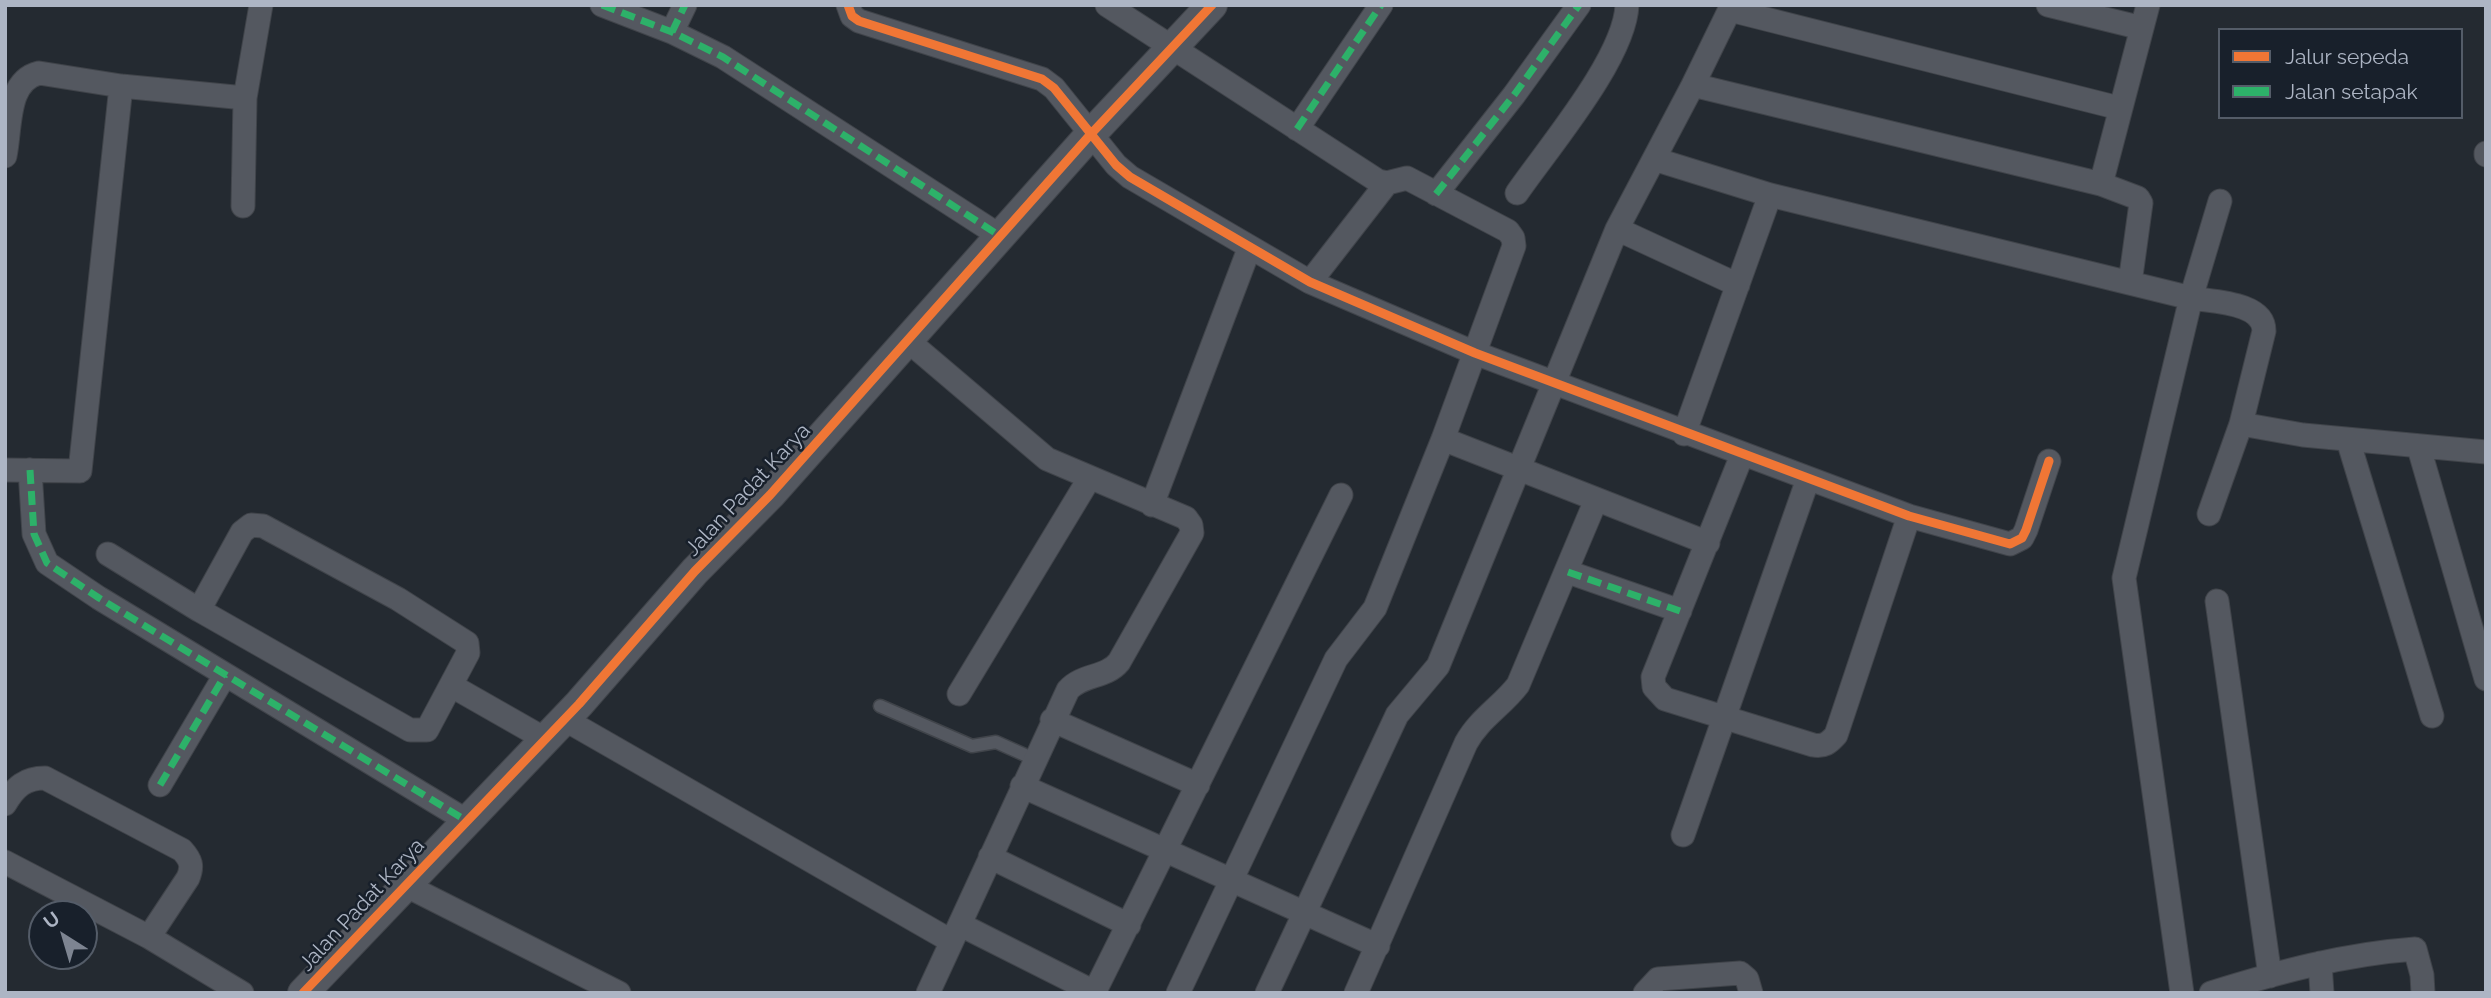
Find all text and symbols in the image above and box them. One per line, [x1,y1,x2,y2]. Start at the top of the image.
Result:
legend [2218,28,2463,119]
text: Jalur sepeda [2285,44,2409,69]
text: Jalan setapak [2285,79,2418,104]
street label: Jalan Padat Karya [680,418,816,562]
street label: Jalan Padat Karya [294,833,430,977]
north arrow [28,900,98,970]
text: U [39,907,64,933]

